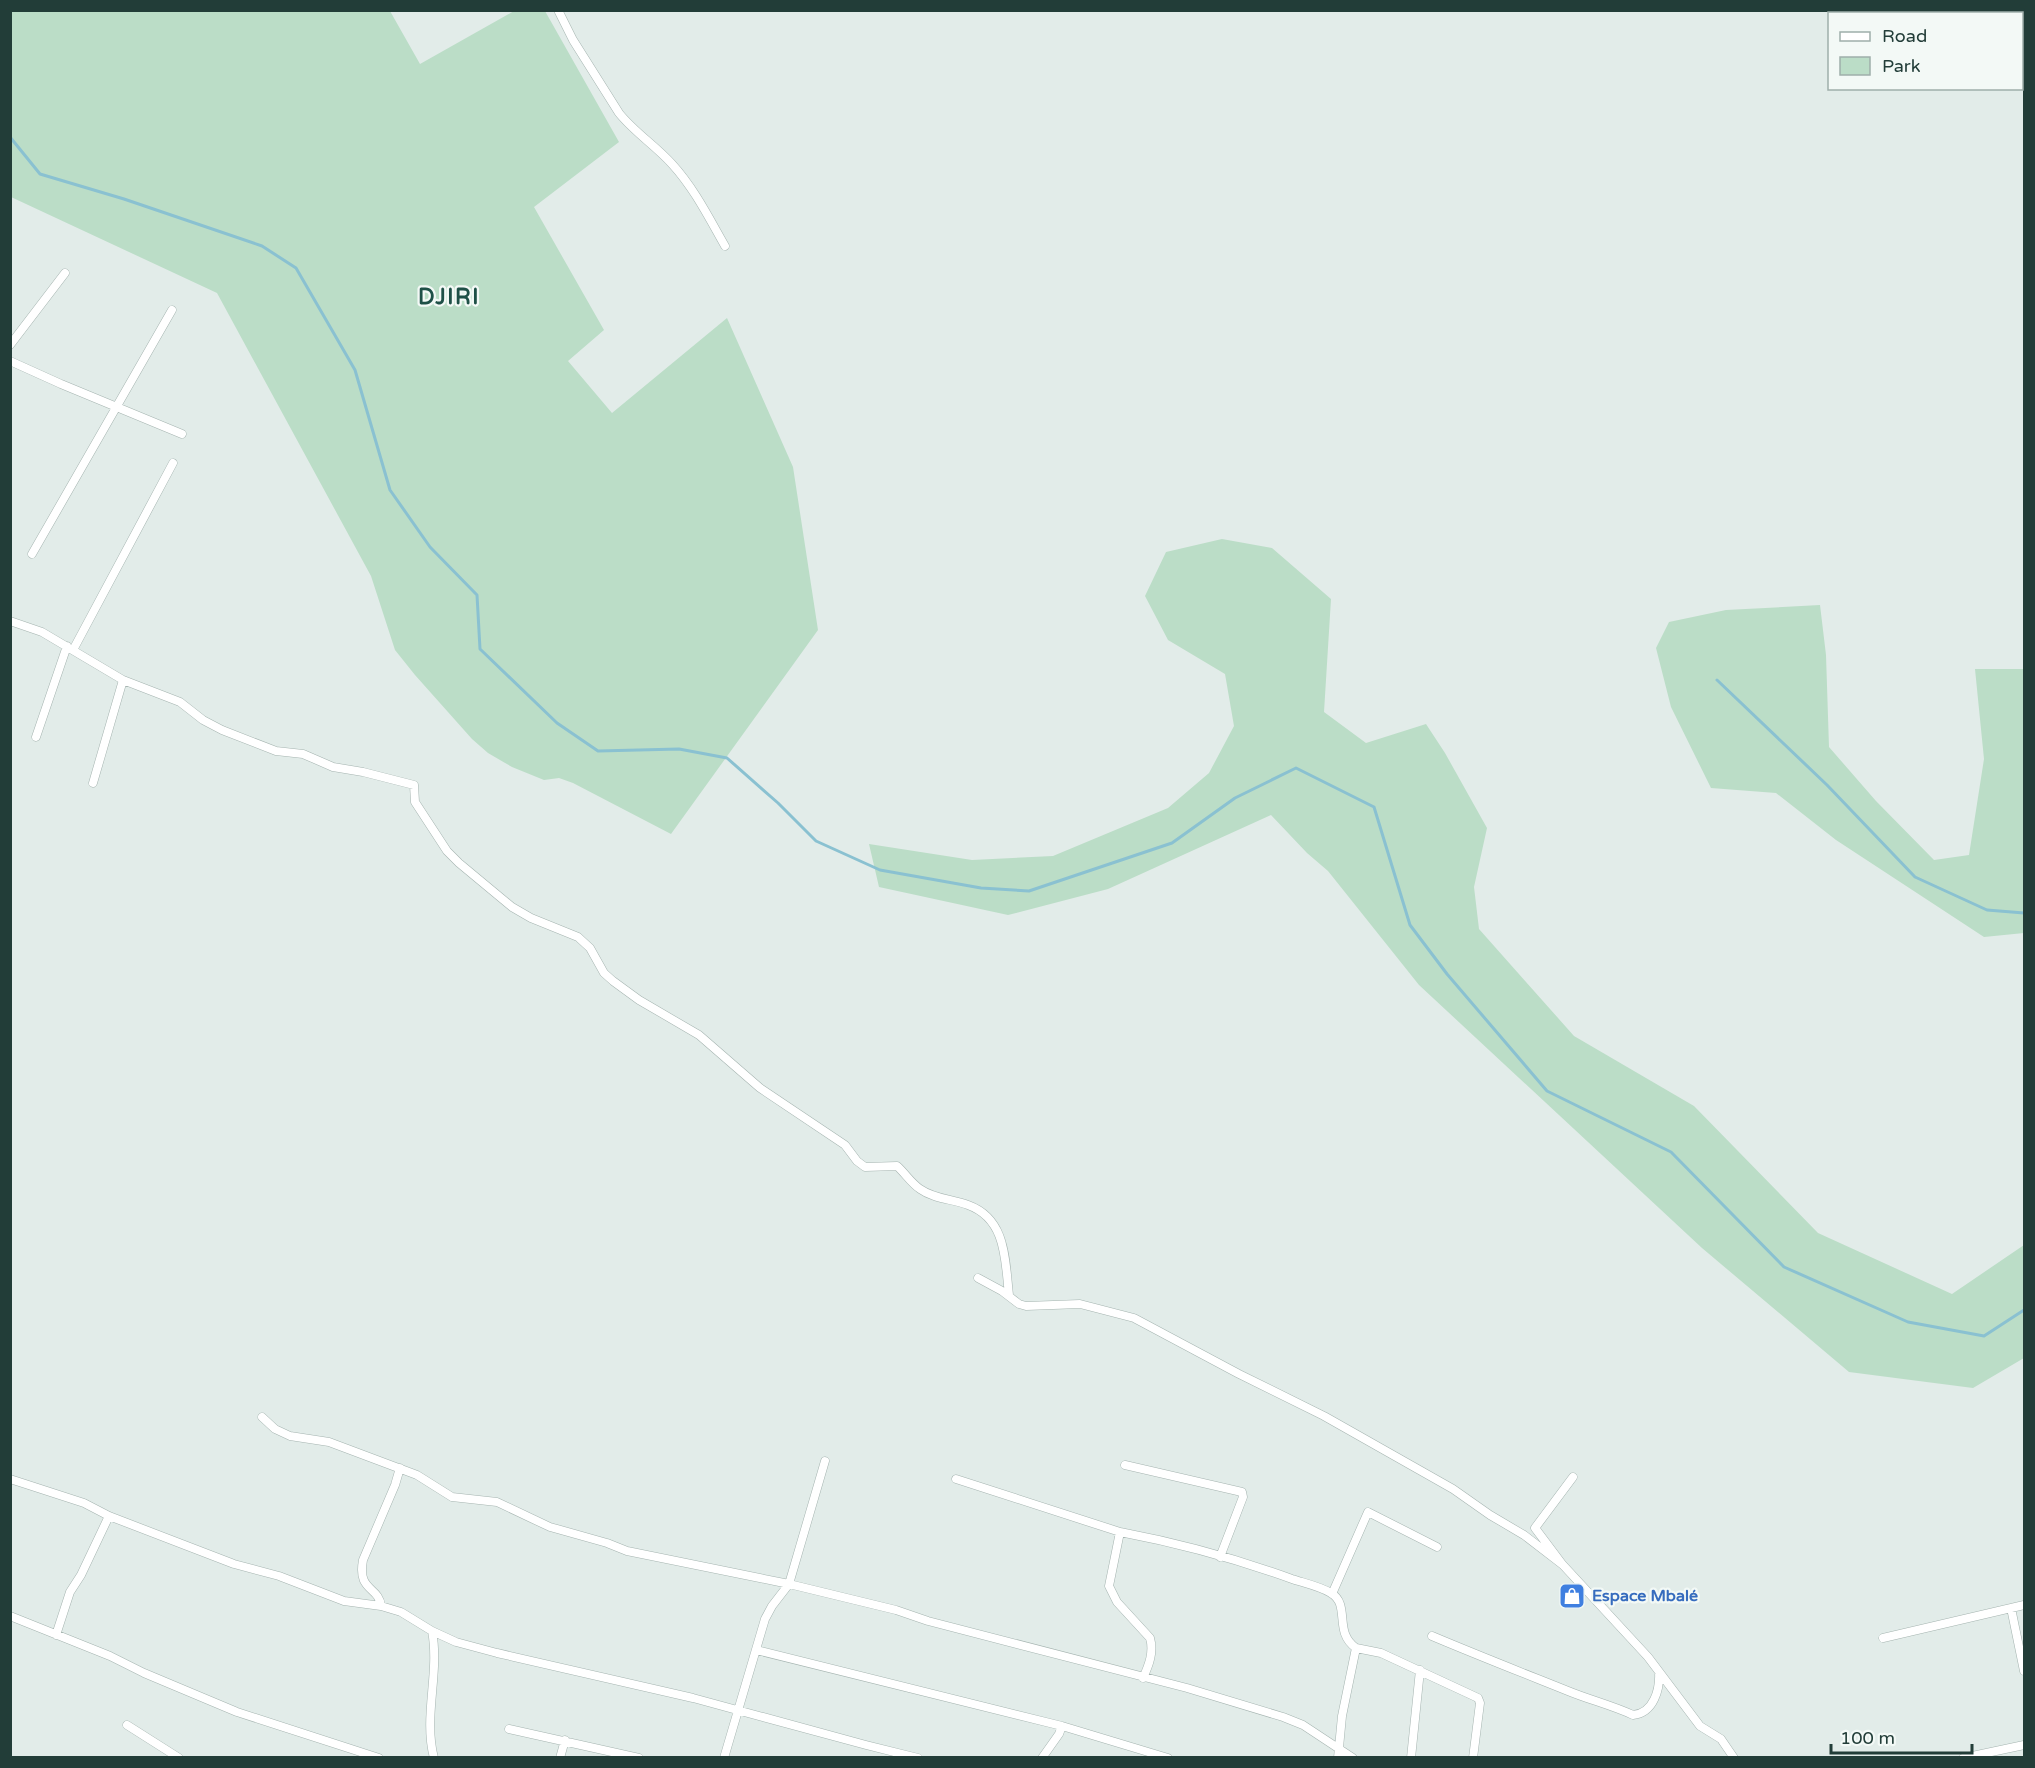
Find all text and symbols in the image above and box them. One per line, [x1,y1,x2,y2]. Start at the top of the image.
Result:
legend [1828,12,2023,90]
text: Road [1882,25,1927,47]
text: Park [1882,55,1921,77]
district label: DJIRI [418,284,480,310]
shop icon: Espace Mbalé [1557,1581,1587,1611]
place label: Espace Mbalé [1592,1586,1698,1606]
scale bar [1831,1717,1972,1755]
text: 100 m [1840,1727,1895,1749]

